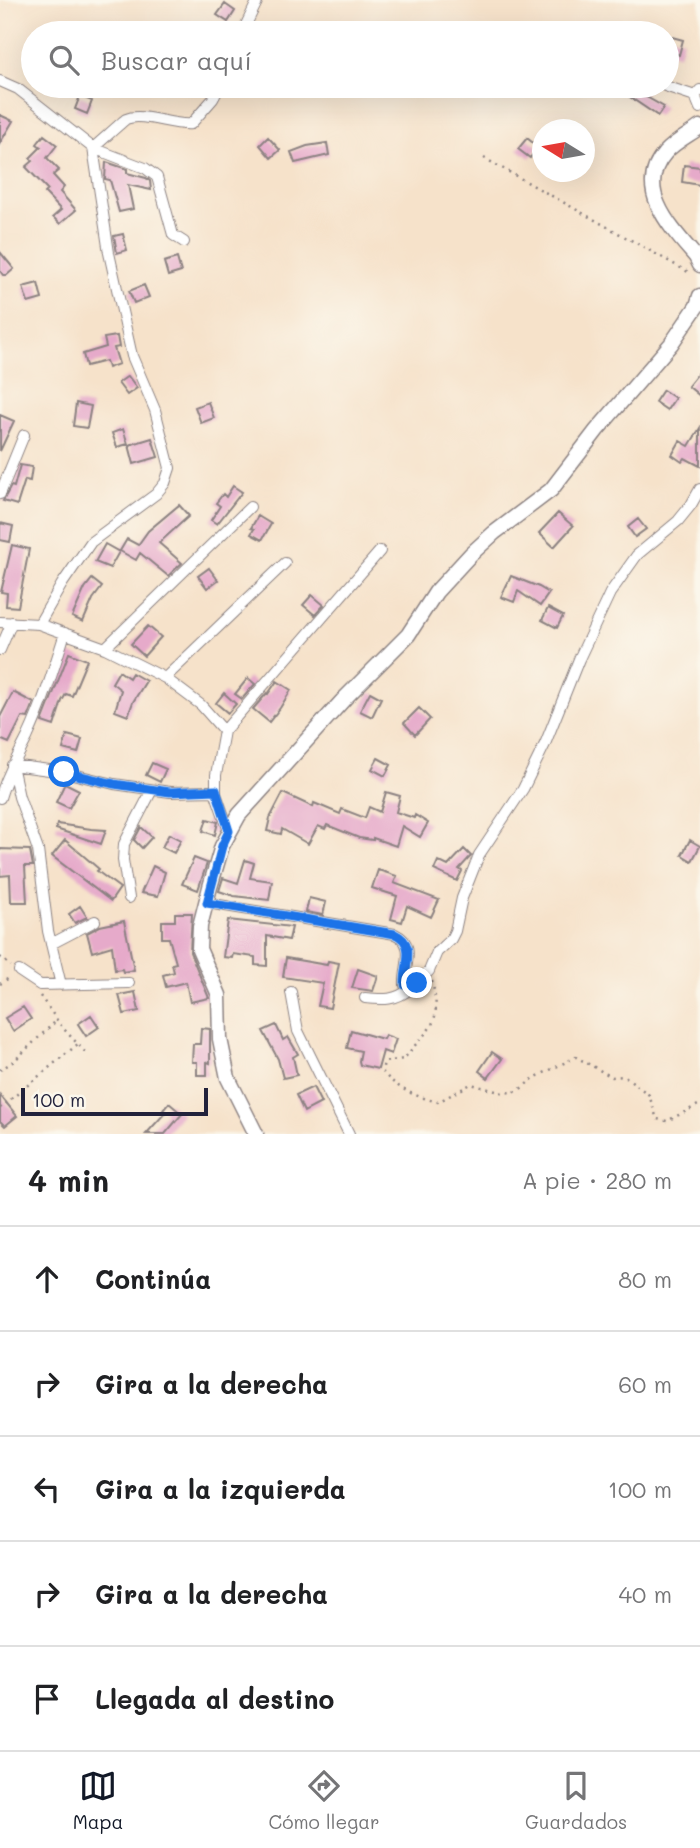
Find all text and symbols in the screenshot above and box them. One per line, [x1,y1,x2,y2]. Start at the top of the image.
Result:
search box [21,21,679,98]
icon: search [45,41,83,79]
text: Buscar aquí [101,43,252,77]
north arrow [532,119,595,182]
route start [48,756,79,787]
route end [401,967,432,998]
scale bar [21,1085,208,1117]
text: 100 m [32,1087,85,1112]
text: 4 min [28,1160,109,1200]
text: A pie · 280 m [522,1165,672,1195]
icon: ahead [28,1260,66,1298]
text: Continúa [95,1262,211,1296]
text: 80 m [618,1264,672,1294]
icon: right [28,1365,66,1403]
text: Gira a la derecha [95,1367,328,1401]
text: 60 m [618,1369,672,1399]
icon: left [28,1470,66,1508]
text: Gira a la izquierda [95,1472,346,1506]
text: 100 m [608,1474,672,1504]
icon: right [28,1575,66,1613]
text: Gira a la derecha [95,1577,328,1611]
text: 40 m [619,1579,672,1609]
icon: arrive [28,1680,66,1718]
text: Llegada al destino [95,1682,334,1716]
tab: Mapa [73,1767,123,1834]
tab: Cómo llegar [269,1767,380,1834]
tab: Guardados [525,1767,627,1834]

